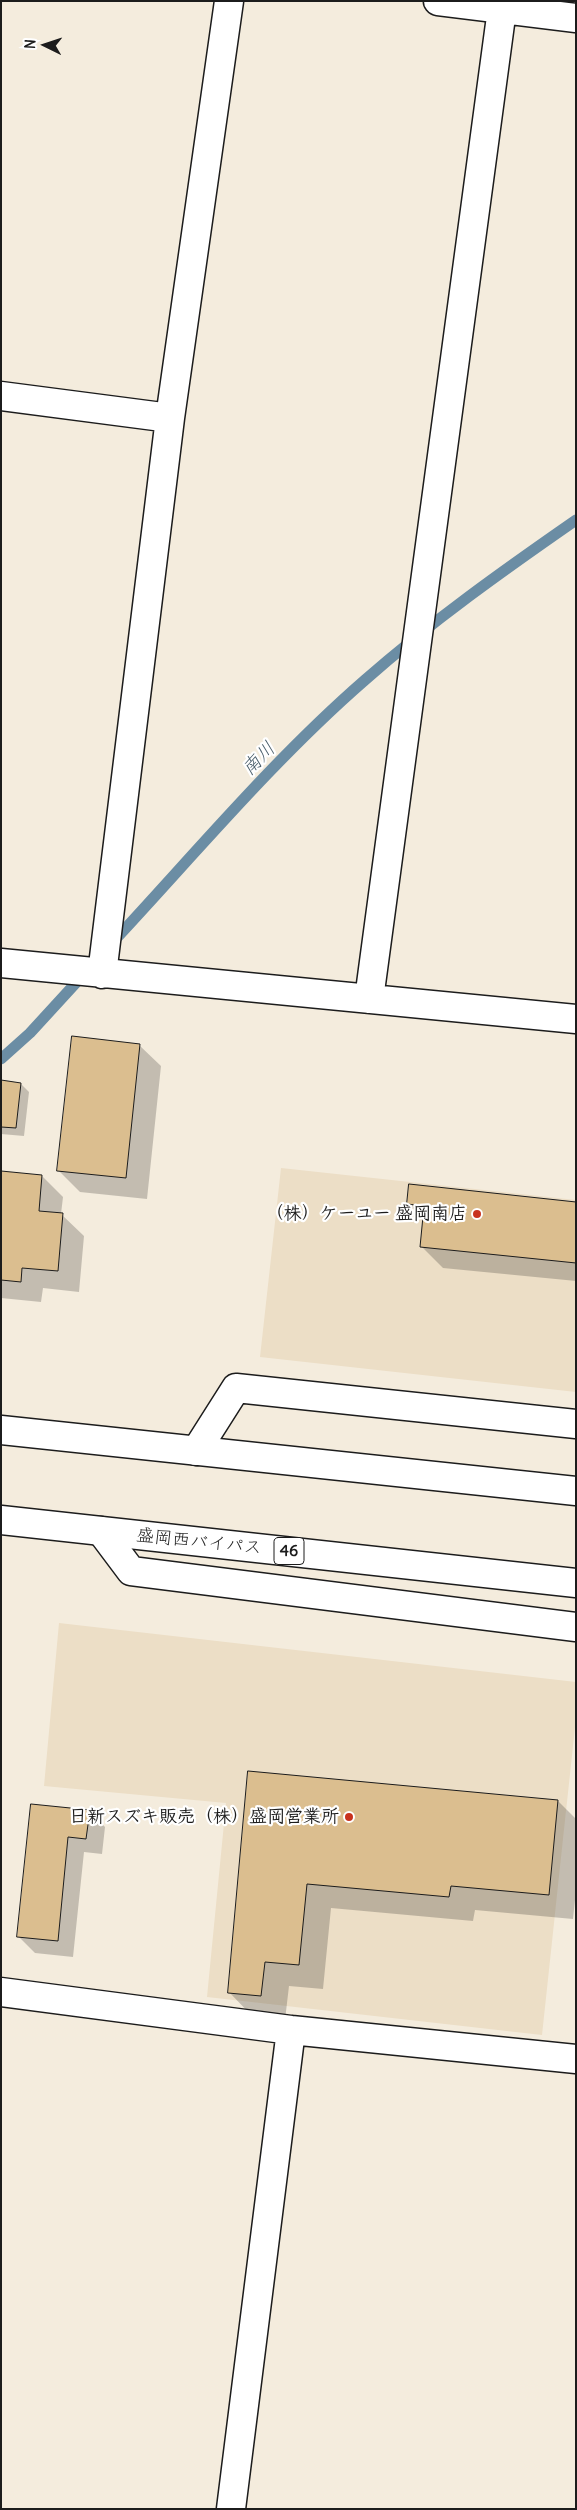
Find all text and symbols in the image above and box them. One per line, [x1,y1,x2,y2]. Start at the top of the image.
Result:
north arrow [20,20,70,70]
text: N [21,38,39,49]
water label: 南川 [238,738,280,780]
place label: （株）ケーユー 盛岡南店 [265,1203,467,1225]
marker: （株）ケーユー 盛岡南店 [471,1208,483,1220]
street label: 盛岡西バイパス [135,1525,263,1559]
road number: 46 [274,1538,304,1564]
place label: 日新スズキ販売（株）盛岡営業所 [69,1806,339,1828]
marker: 日新スズキ販売（株）盛岡営業所 [343,1811,355,1823]

